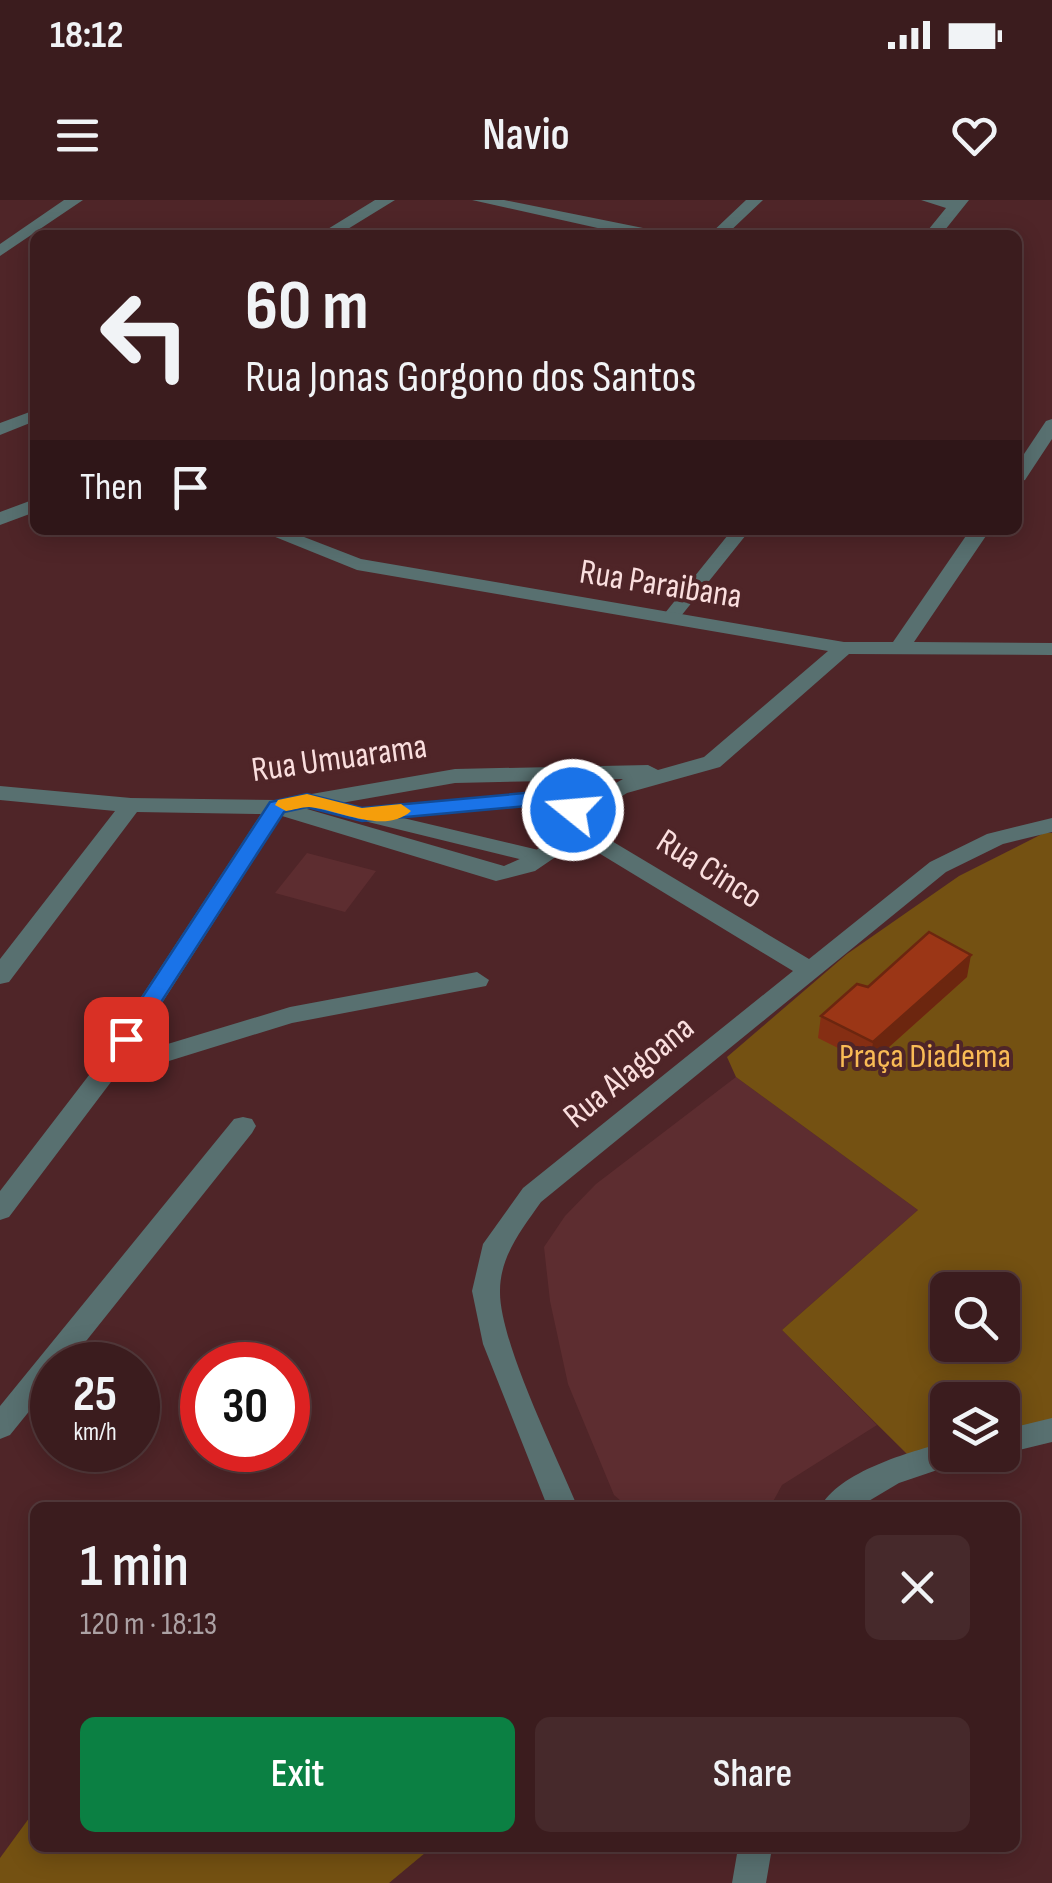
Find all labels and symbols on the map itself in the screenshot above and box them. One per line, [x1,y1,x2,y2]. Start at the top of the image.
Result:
street label: Rua Paraibana [577,550,745,619]
street label: Rua Umuarama [249,725,430,792]
position arrow [521,758,625,862]
street label: Rua Cinco [648,820,770,918]
pin [84,997,169,1082]
street label: Rua Alagoana [555,1007,703,1138]
park label: Praça Diadema [839,1035,1011,1078]
speed limit sign: 30 [180,1342,310,1472]

